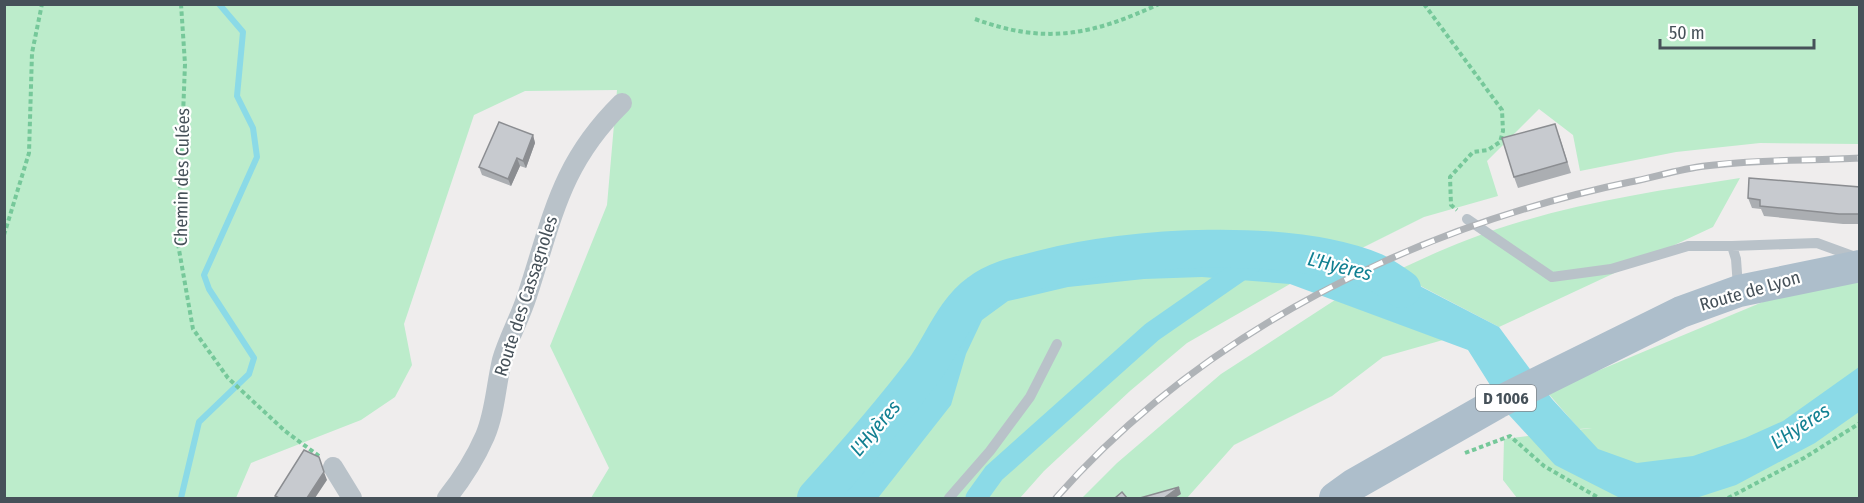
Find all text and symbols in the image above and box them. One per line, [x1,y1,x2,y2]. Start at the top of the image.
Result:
scale bar [1660,12,1814,50]
text: 50 m [1669,22,1705,44]
street label: Chemin des Culées [170,107,194,246]
street label: Route des Cassagnoles [490,213,562,379]
water label: L'Hyères [1305,246,1375,286]
street label: Route de Lyon [1697,266,1803,316]
road number: D 1006 [1476,385,1536,411]
water label: L'Hyères [845,395,906,461]
water label: L'Hyères [1766,398,1834,454]

